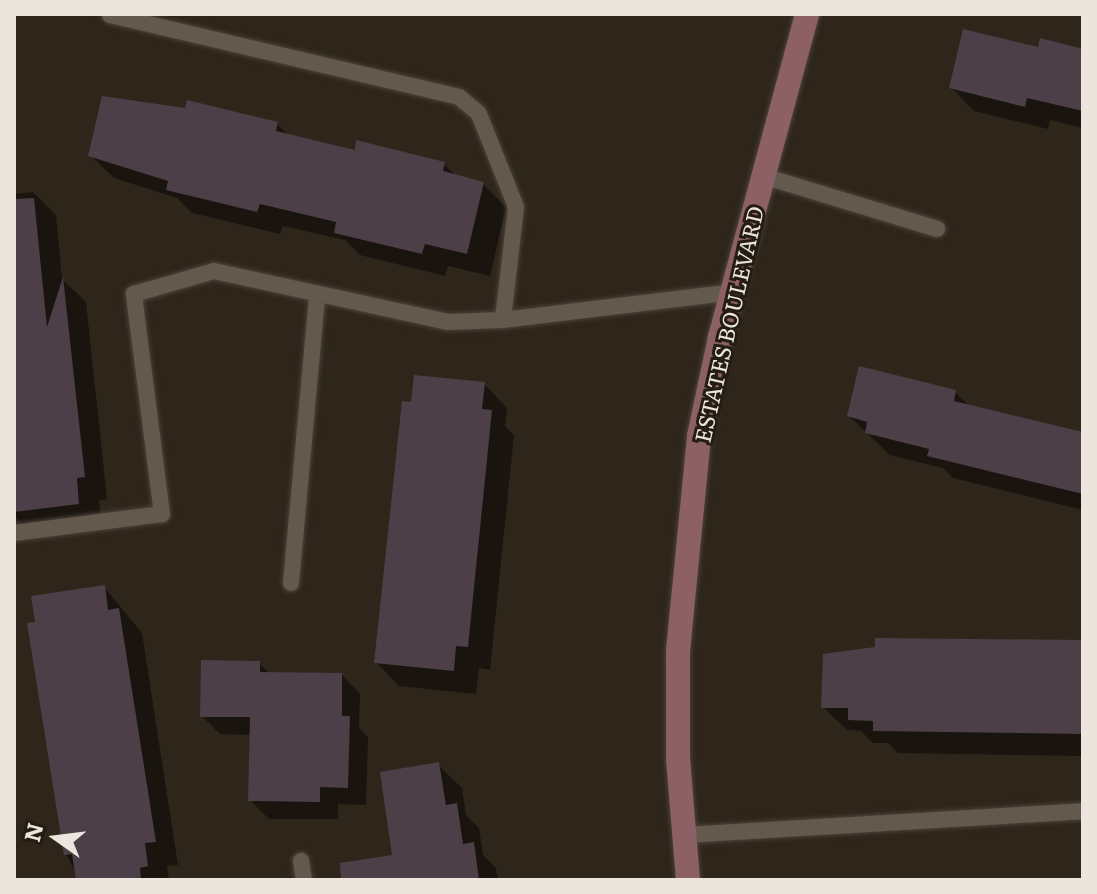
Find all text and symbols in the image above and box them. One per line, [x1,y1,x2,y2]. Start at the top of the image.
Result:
street label: ESTATES BOULEVARD [688,203,768,445]
north arrow [16,798,96,878]
text: N [14,819,50,845]

